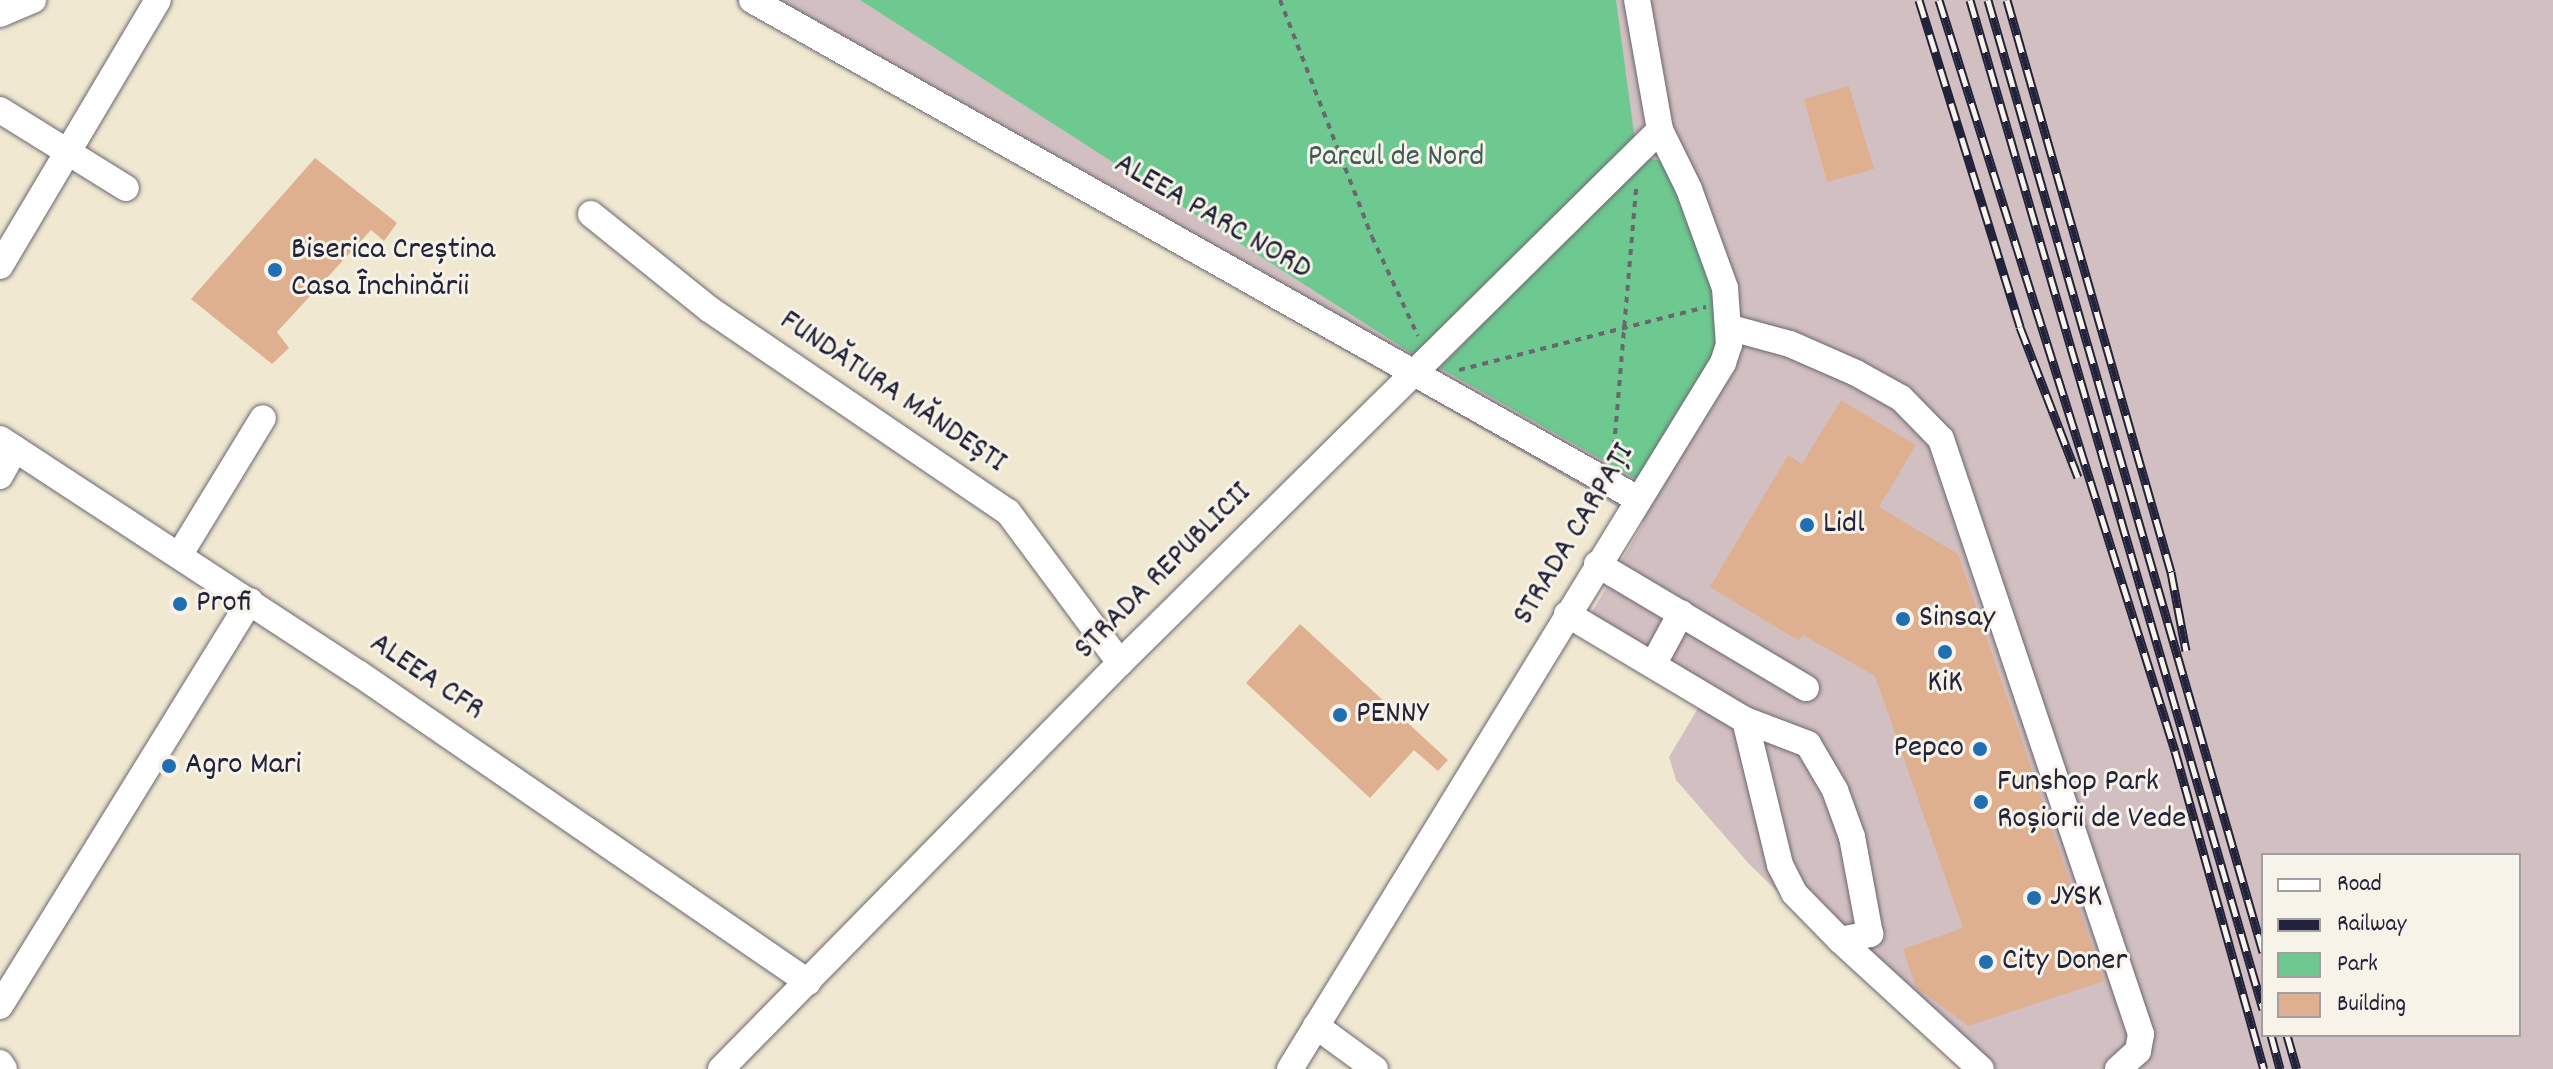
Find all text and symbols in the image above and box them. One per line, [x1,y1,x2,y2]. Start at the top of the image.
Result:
park label: Parcul de Nord [1308,139,1484,177]
street label: ALEEA PARC NORD [1107,146,1317,290]
place label: Biserica Creștina Casa Închinării [291,233,495,308]
marker: Biserica Creștina Casa Închinării [266,261,284,279]
street label: FUNDĂTURA MĂNDEȘTI [771,303,1013,483]
street label: STRADA CARPAȚI [1506,437,1644,633]
street label: STRADA REPUBLICII [1067,475,1261,669]
place label: Lidl [1823,506,1865,544]
marker: Lidl [1798,516,1816,534]
place label: Profi [196,585,251,623]
marker: Profi [171,595,189,613]
place label: Sinsay [1919,600,1995,638]
marker: Sinsay [1894,610,1912,628]
street label: ALEEA CFR [361,626,491,730]
marker: KiK [1936,643,1954,661]
place label: KiK [1927,665,1963,703]
place label: PENNY [1356,696,1428,734]
marker: PENNY [1331,706,1349,724]
place label: Pepco [1894,730,1964,768]
marker: Pepco [1971,740,1989,758]
place label: Agro Mari [185,747,301,785]
marker: Agro Mari [160,757,178,775]
place label: Funshop Park Roșiorii de Vede [1997,765,2186,840]
marker: Funshop Park Roșiorii de Vede [1972,793,1990,811]
legend [2261,853,2521,1037]
text: Road [2337,868,2382,902]
place label: JYSK [2050,879,2102,917]
marker: JYSK [2025,889,2043,907]
text: Railway [2337,908,2406,942]
place label: City Doner [2002,943,2127,981]
text: Park [2337,948,2378,982]
marker: City Doner [1977,953,1995,971]
text: Building [2337,988,2406,1022]

